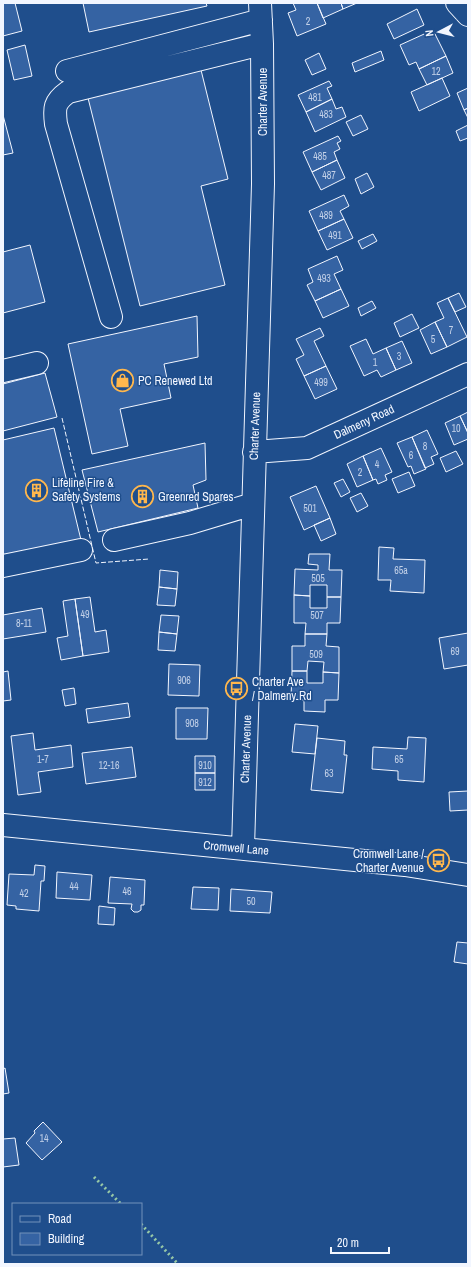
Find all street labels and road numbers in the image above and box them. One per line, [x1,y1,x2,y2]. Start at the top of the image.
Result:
street label: Charter Avenue [255,68,271,136]
street label: Charter Avenue [246,392,264,460]
street label: Dalmeny Road [331,401,397,443]
street label: Charter Avenue [237,715,255,783]
street label: Cromwell Lane [203,837,269,859]

